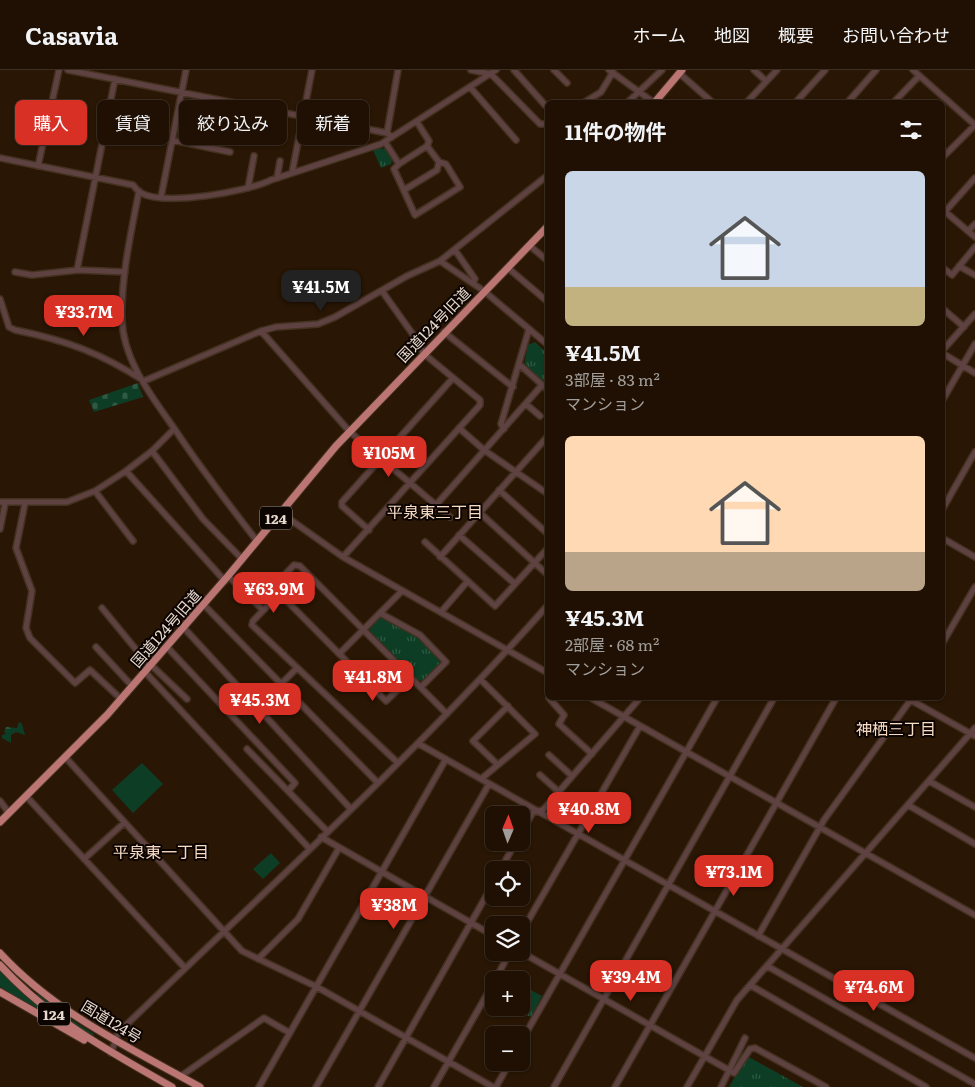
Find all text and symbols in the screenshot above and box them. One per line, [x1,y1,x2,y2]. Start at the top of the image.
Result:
text: Casavia [25,17,118,52]
text: ホーム [633,21,686,48]
text: 地図 [714,21,750,48]
text: 概要 [778,21,814,48]
text: お問い合わせ [842,21,950,48]
chip: 購入 [15,100,87,145]
chip: 賃貸 [97,100,169,145]
chip: 絞り込み [179,100,287,145]
chip: 新着 [297,100,369,145]
text: 11件の物件 [565,115,666,146]
icon: filters [897,116,925,144]
icon: home [700,203,790,293]
pin: ¥41.5M [280,270,362,312]
text: ¥41.5M [292,274,350,298]
street label: 国道124号旧道 [391,281,475,367]
pin: ¥33.7M [43,294,125,337]
text: ¥33.7M [55,299,113,323]
text: ¥41.5M [565,336,641,367]
text: 3部屋 · 83 m² [565,367,660,391]
text: マンション [565,391,645,415]
pin: ¥105M [354,436,424,478]
text: ¥105M [363,440,415,464]
icon: home [700,468,790,558]
district label: 平泉東三丁目 [387,499,483,523]
road number: 124 [260,506,292,529]
pin: ¥63.9M [233,572,315,614]
text: ¥63.9M [244,576,304,600]
street label: 国道124号旧道 [125,584,205,672]
text: ¥45.3M [565,601,644,632]
text: 2部屋 · 68 m² [565,632,659,656]
text: マンション [565,656,645,680]
pin: ¥41.8M [332,660,414,702]
text: ¥41.8M [344,664,402,688]
pin: ¥45.3M [219,682,301,725]
text: ¥45.3M [230,687,290,711]
district label: 神栖三丁目 [856,716,936,740]
pin: ¥40.8M [548,792,630,834]
text: ¥40.8M [558,796,620,820]
north arrow [485,806,530,851]
map controls [485,806,530,1071]
district label: 平泉東一丁目 [113,839,209,863]
pin: ¥73.1M [693,854,775,897]
text: ¥73.1M [705,859,763,883]
button: locate [485,861,530,906]
pin: ¥38M [364,888,424,930]
text: ¥38M [371,892,417,916]
button: layers [485,916,530,961]
pin: ¥39.4M [590,960,672,1002]
text: ¥39.4M [601,964,661,988]
pin: ¥74.6M [833,970,915,1012]
button: + [485,971,530,1016]
text: ¥74.6M [844,974,904,998]
street label: 国道124号 [77,994,147,1048]
road number: 124 [38,1002,70,1026]
button: − [485,1026,530,1071]

